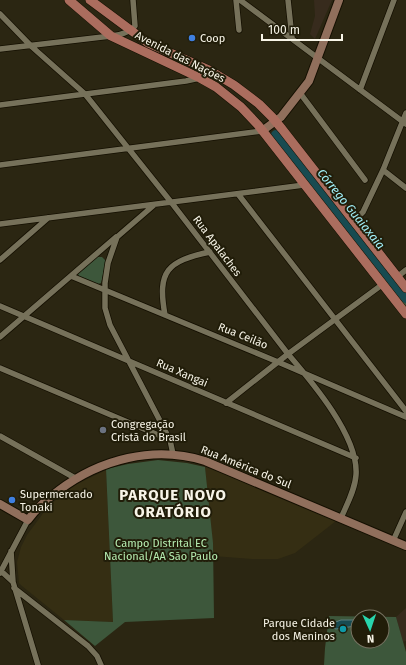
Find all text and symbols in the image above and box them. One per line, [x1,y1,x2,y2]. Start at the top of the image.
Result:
scale bar [262,16,342,42]
text: 100 m [268,23,300,37]
street label: Avenida das Nações [133,29,227,85]
place label: Coop [200,32,225,45]
marker: Coop [187,33,197,43]
water label: Córrego Guaiaxaia [314,166,388,252]
street label: Rua Apalaches [190,213,244,279]
street label: Rua Ceilão [216,320,270,352]
street label: Rua Xangai [154,356,210,390]
place label: Congregação Cristã do Brasil [111,418,186,444]
marker: Congregação Cristã do Brasil [98,425,108,435]
street label: Rua América do Sul [199,443,293,491]
district label: PARQUE NOVO ORATÓRIO [119,486,227,521]
place label: Supermercado Tonaki [20,488,93,514]
marker: Supermercado Tonaki [7,495,17,505]
park label: Campo Distrital EC Nacional/AA São Paulo [104,537,218,563]
north arrow [350,609,390,649]
place label: Parque Cidade dos Meninos [263,617,335,643]
marker: Parque Cidade dos Meninos [338,624,348,634]
text: N [367,632,374,645]

